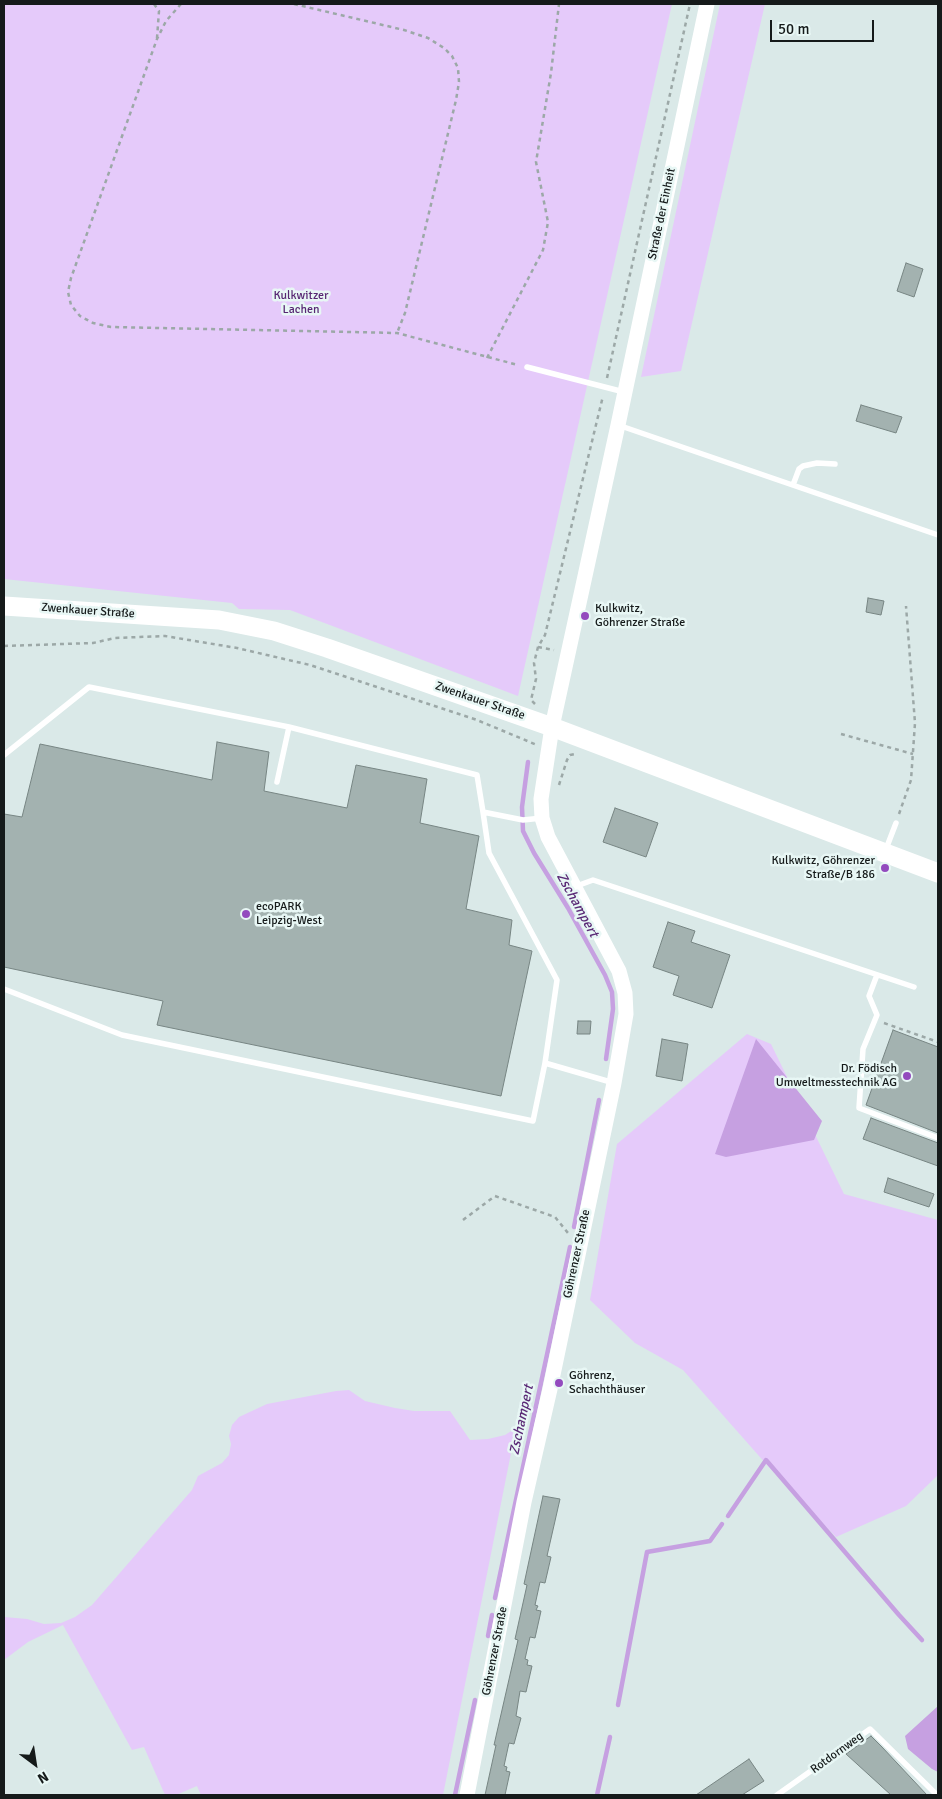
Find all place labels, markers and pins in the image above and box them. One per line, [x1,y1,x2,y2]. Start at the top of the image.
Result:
place label: Kulkwitz, Göhrenzer Straße [595,602,685,630]
marker: Kulkwitz, Göhrenzer Straße [579,610,591,622]
place label: Kulkwitz, Göhrenzer Straße/B 186 [772,854,875,882]
marker: Kulkwitz, Göhrenzer Straße/B 186 [879,862,891,874]
place label: ecoPARK Leipzig-West [256,900,322,928]
marker: ecoPARK Leipzig-West [240,908,252,920]
place label: Dr. Födisch Umweltmesstechnik AG [776,1062,897,1090]
marker: Dr. Födisch Umweltmesstechnik AG [901,1070,913,1082]
place label: Göhrenz, Schachthäuser [569,1369,645,1397]
marker: Göhrenz, Schachthäuser [553,1377,565,1389]

